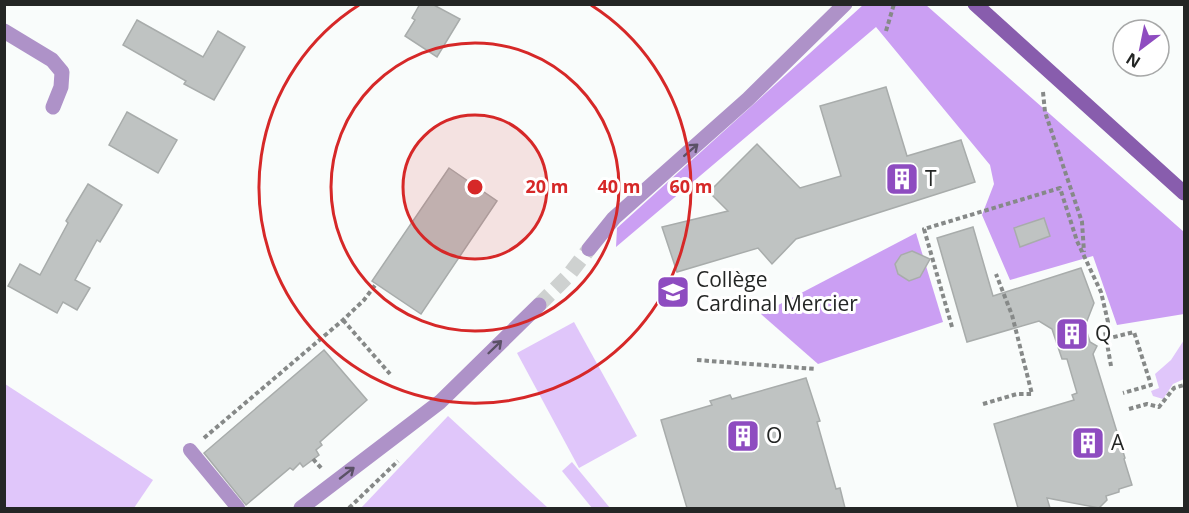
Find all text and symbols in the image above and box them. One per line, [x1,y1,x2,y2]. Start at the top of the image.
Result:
north arrow [1111,18,1171,78]
text: N [1122,48,1144,73]
one-way arrow [683,143,698,157]
building icon: T [884,161,920,197]
place label: T [925,164,937,192]
text: 20 m [526,174,568,198]
text: 40 m [598,174,640,198]
text: 60 m [670,174,712,198]
centre of rings [465,177,485,197]
place label: Collège Cardinal Mercier [696,265,858,317]
school or university icon: Collège Cardinal Mercier [655,274,691,310]
building icon: Q [1054,316,1090,352]
place label: Q [1095,319,1111,347]
one-way arrow [488,339,503,354]
building icon: O [725,418,761,454]
place label: O [766,421,782,449]
building icon: A [1070,425,1106,461]
place label: A [1111,428,1125,456]
one-way arrow [339,467,355,479]

